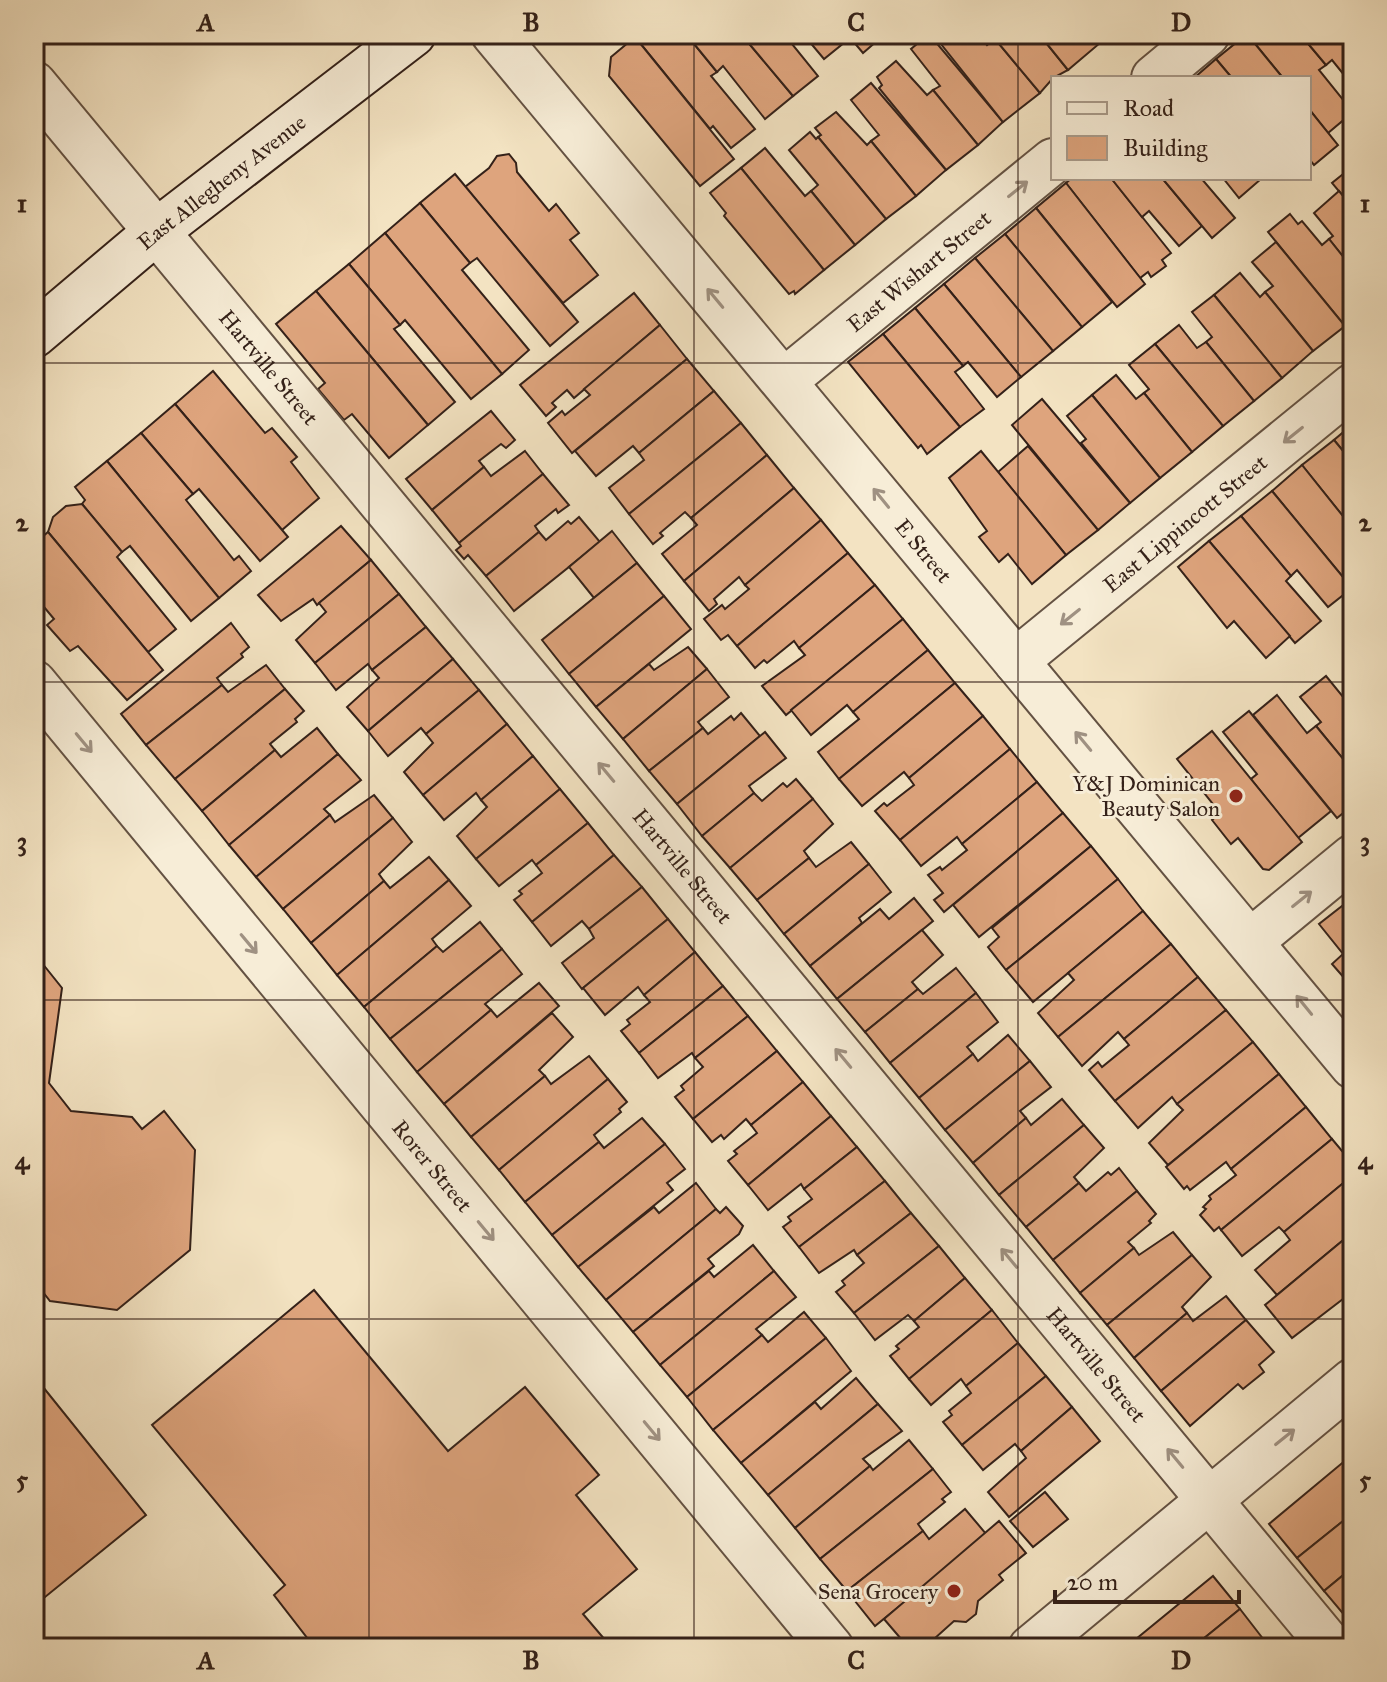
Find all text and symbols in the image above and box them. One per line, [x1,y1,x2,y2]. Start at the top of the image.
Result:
text: A [195,6,215,38]
text: B [522,6,540,38]
text: C [847,6,865,38]
text: D [1171,6,1191,38]
legend [1051,76,1311,180]
text: Road [1123,93,1174,123]
street label: East Allegheny Avenue [132,108,311,255]
text: Building [1123,133,1208,163]
one-way arrow [1007,180,1028,198]
text: 1 [17,187,27,219]
text: 1 [1360,187,1370,219]
street label: East Wishart Street [841,204,996,338]
one-way arrow [706,288,724,309]
street label: Hartville Street [213,304,325,430]
one-way arrow [1283,426,1303,444]
street label: East Lippincott Street [1098,448,1272,598]
one-way arrow [872,488,890,509]
text: 2 [16,506,30,538]
text: 2 [1359,506,1373,538]
street label: E Street [889,513,958,588]
one-way arrow [1060,608,1080,626]
one-way arrow [1074,732,1092,752]
one-way arrow [75,733,93,753]
one-way arrow [597,762,615,783]
place label: Y&J Dominican Beauty Salon [1072,770,1220,822]
marker: Y&J Dominican Beauty Salon [1227,787,1245,805]
street label: Hartville Street [627,803,739,929]
text: 3 [17,825,27,857]
text: 3 [1360,825,1370,857]
one-way arrow [1291,890,1312,908]
one-way arrow [240,933,258,954]
one-way arrow [1295,995,1312,1016]
one-way arrow [834,1048,852,1069]
street label: Rorer Street [387,1114,479,1217]
text: 4 [15,1144,31,1176]
text: 4 [1358,1144,1374,1176]
one-way arrow [477,1220,495,1240]
one-way arrow [1000,1249,1018,1269]
street label: Hartville Street [1041,1301,1152,1428]
one-way arrow [643,1420,661,1441]
one-way arrow [1274,1429,1295,1447]
one-way arrow [1166,1449,1184,1469]
text: 5 [16,1463,29,1495]
text: 5 [1359,1463,1372,1495]
scale bar [1055,1554,1239,1604]
text: 20 m [1067,1567,1118,1597]
place label: Sena Grocery [818,1578,939,1605]
marker: Sena Grocery [945,1582,963,1600]
text: A [195,1644,215,1676]
text: B [522,1644,540,1676]
text: C [847,1644,865,1676]
text: D [1171,1644,1191,1676]

